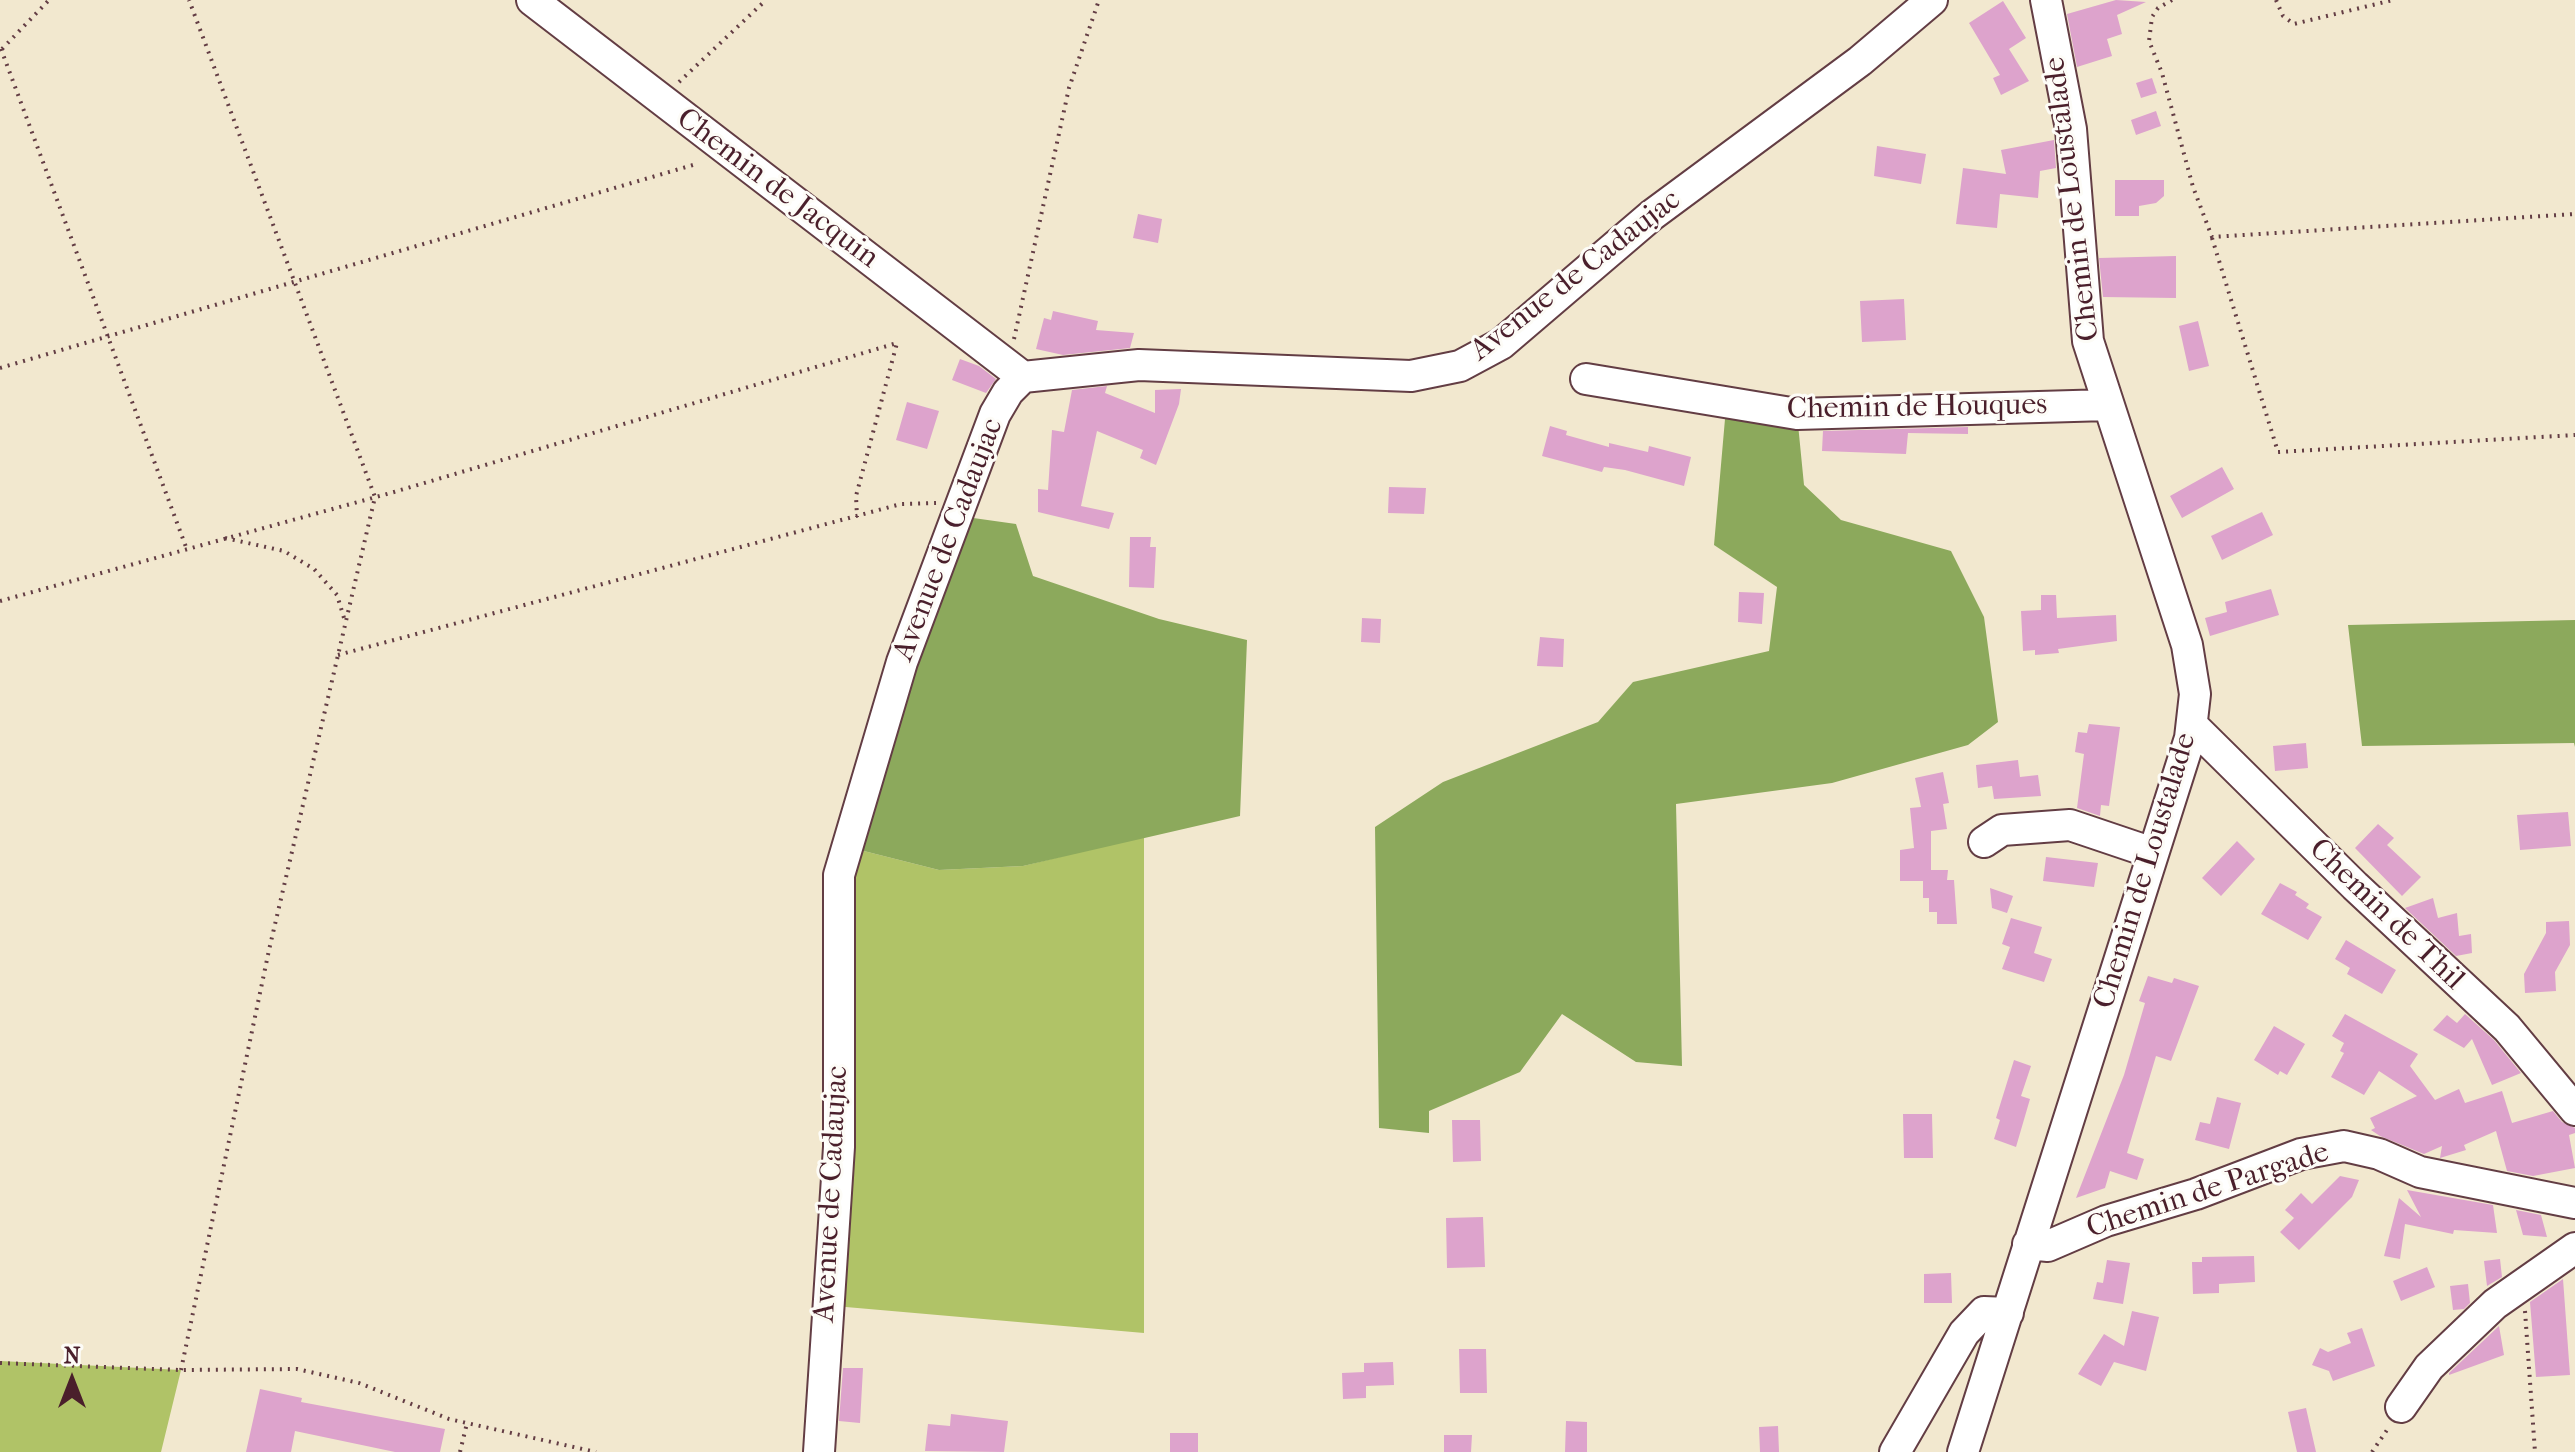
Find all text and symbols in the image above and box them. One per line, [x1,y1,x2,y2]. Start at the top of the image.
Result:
street label: Chemin de Loustalade [2038,55,2108,343]
street label: Chemin de Jacquin [669,101,885,277]
street label: Avenue de Cadaujac [1464,183,1688,369]
street label: Chemin de Houques [1786,388,2048,428]
street label: Avenue de Cadaujac [886,414,1012,666]
street label: Chemin de Loustalade [2087,729,2205,1013]
street label: Chemin de Thil [2301,832,2471,998]
street label: Avenue de Cadaujac [807,1065,857,1323]
street label: Chemin de Pargade [2082,1135,2334,1247]
north arrow [32,1340,112,1420]
text: N [64,1343,80,1369]

